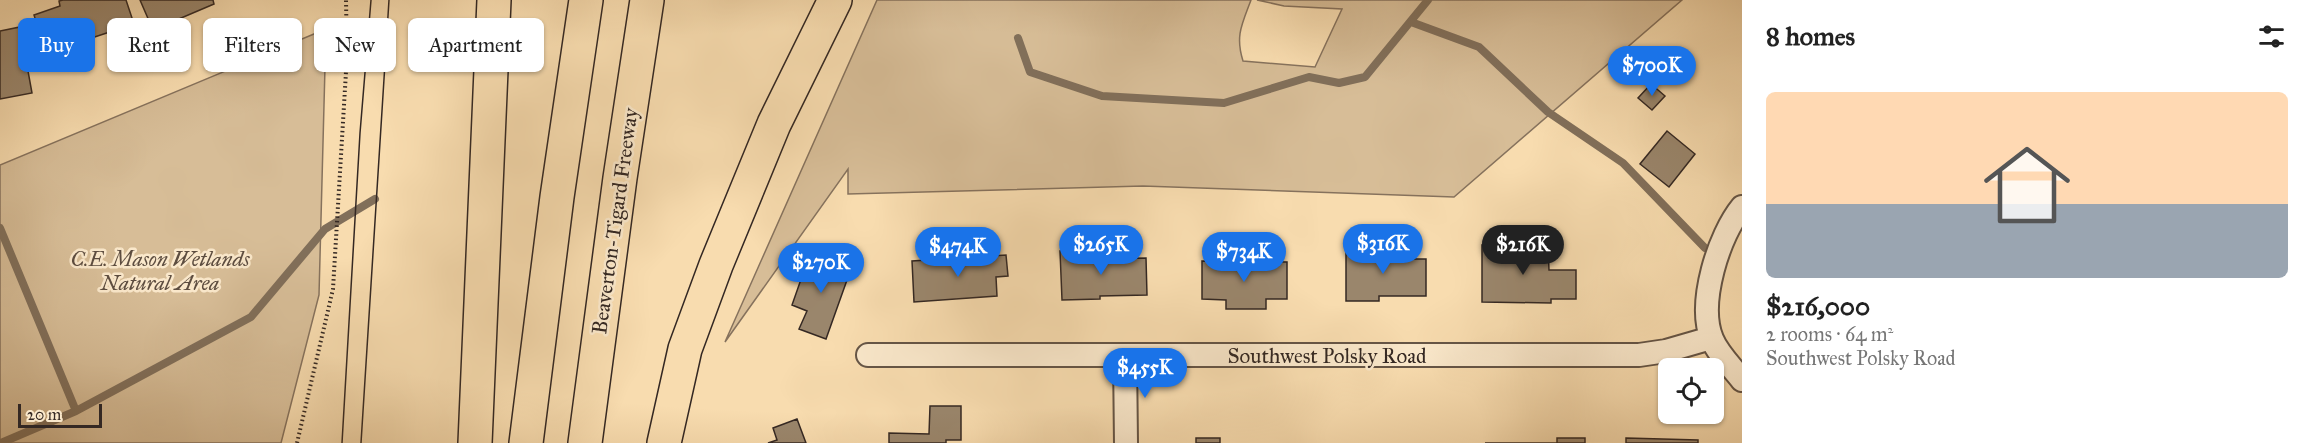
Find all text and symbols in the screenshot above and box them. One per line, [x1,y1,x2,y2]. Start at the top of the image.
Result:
chip: Buy [18,18,95,72]
chip: Rent [107,18,191,72]
chip: Filters [203,18,302,72]
chip: New [314,18,396,72]
chip: Apartment [408,18,544,72]
text: 8 homes [1766,20,1855,52]
icon: filters [2255,20,2288,53]
pin: $700K [1610,46,1694,97]
text: $700K [1622,53,1682,77]
street label: Beaverton-Tigard Freeway [586,105,644,336]
icon: home [1973,131,2081,239]
pin: $316K [1341,224,1425,275]
pin: $265K [1059,225,1143,276]
pin: $216K [1481,225,1565,276]
pin: $474K [916,227,1000,278]
text: $316K [1357,231,1409,255]
text: $265K [1073,232,1129,256]
pin: $734K [1202,232,1286,283]
text: $216K [1496,232,1550,256]
text: $474K [929,234,987,258]
text: $734K [1216,239,1272,263]
pin: $270K [779,243,863,294]
park label: C.E. Mason Wetlands Natural Area [70,246,251,296]
text: $270K [792,250,850,274]
text: $216,000 [1766,290,1870,322]
text: 2 rooms · 64 m² [1766,322,1893,346]
street label: Southwest Polsky Road [1227,343,1427,369]
text: Southwest Polsky Road [1766,346,1956,370]
pin: $455K [1103,348,1187,399]
text: $455K [1117,355,1173,379]
map controls [1658,358,1724,424]
button: locate [1658,358,1724,424]
scale bar [18,401,102,428]
text: 20 m [27,405,61,424]

